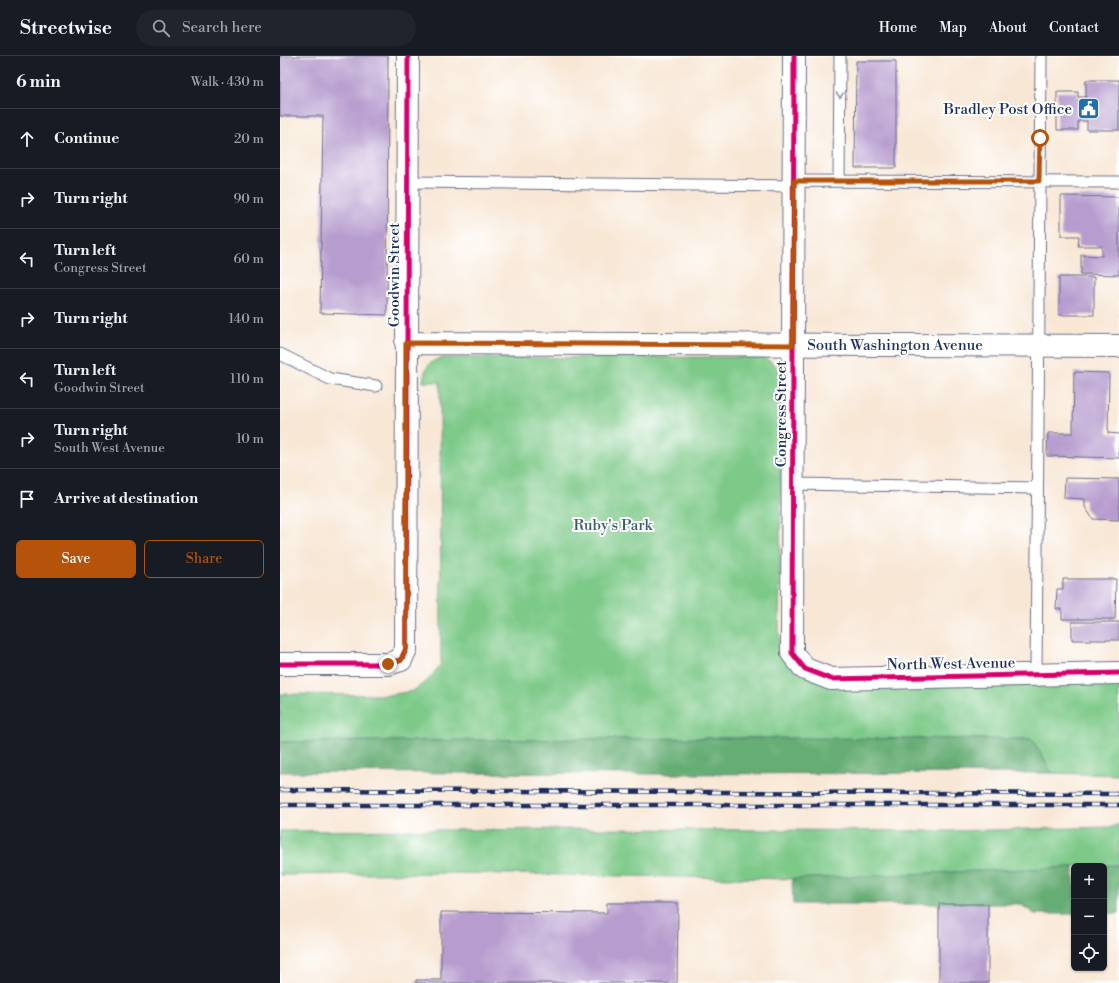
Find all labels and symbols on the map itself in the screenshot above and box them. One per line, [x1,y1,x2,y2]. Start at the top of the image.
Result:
one-way arrow [836,92,844,98]
public building icon: Bradley Post Office [1075,96,1101,122]
place label: Bradley Post Office [942,100,1072,119]
route start [1031,129,1049,147]
street label: Goodwin Street [385,222,404,327]
street label: South Washington Avenue [807,336,983,355]
street label: Congress Street [772,360,791,467]
park label: Ruby's Park [574,516,654,535]
street label: North West Avenue [887,653,1015,675]
route end [379,655,397,673]

